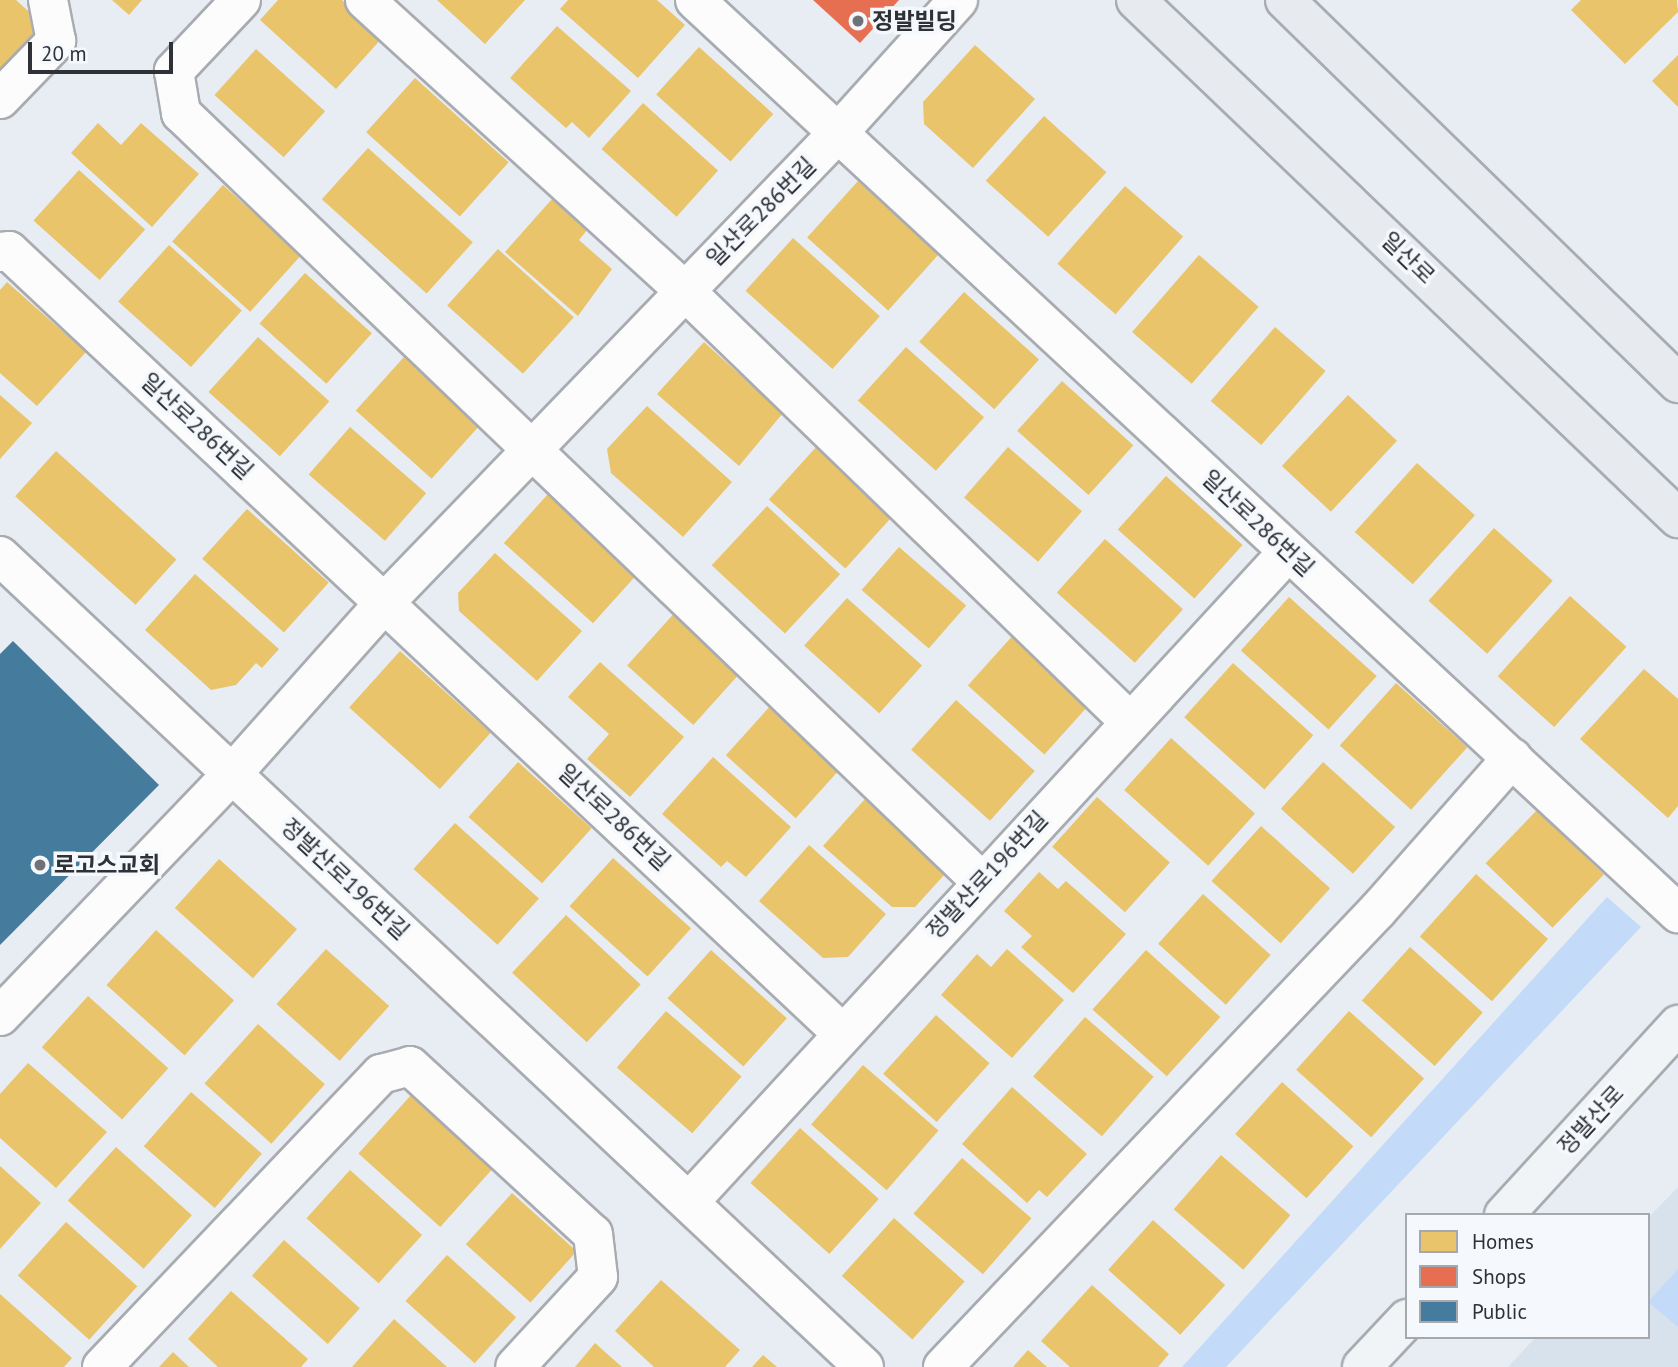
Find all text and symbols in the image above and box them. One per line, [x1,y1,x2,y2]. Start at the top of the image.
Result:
place label: 정발빌딩 [872,7,957,35]
marker: 정발빌딩 [850,13,866,29]
scale bar [32,28,177,72]
text: 20 m [41,40,87,67]
street label: 일산로286번길 [701,152,821,272]
street label: 일산로 [1376,226,1440,290]
street label: 일산로286번길 [135,367,259,485]
street label: 일산로286번길 [1196,464,1320,582]
street label: 일산로286번길 [552,758,676,876]
street label: 정발산로196번길 [921,805,1053,945]
street label: 정발산로196번길 [275,813,415,945]
place label: 로고스교회 [54,851,160,879]
marker: 로고스교회 [32,857,48,873]
street label: 정발산로 [1552,1080,1630,1160]
legend [1405,1213,1650,1339]
text: Homes [1472,1228,1534,1255]
text: Shops [1472,1263,1526,1290]
text: Public [1472,1298,1527,1325]

